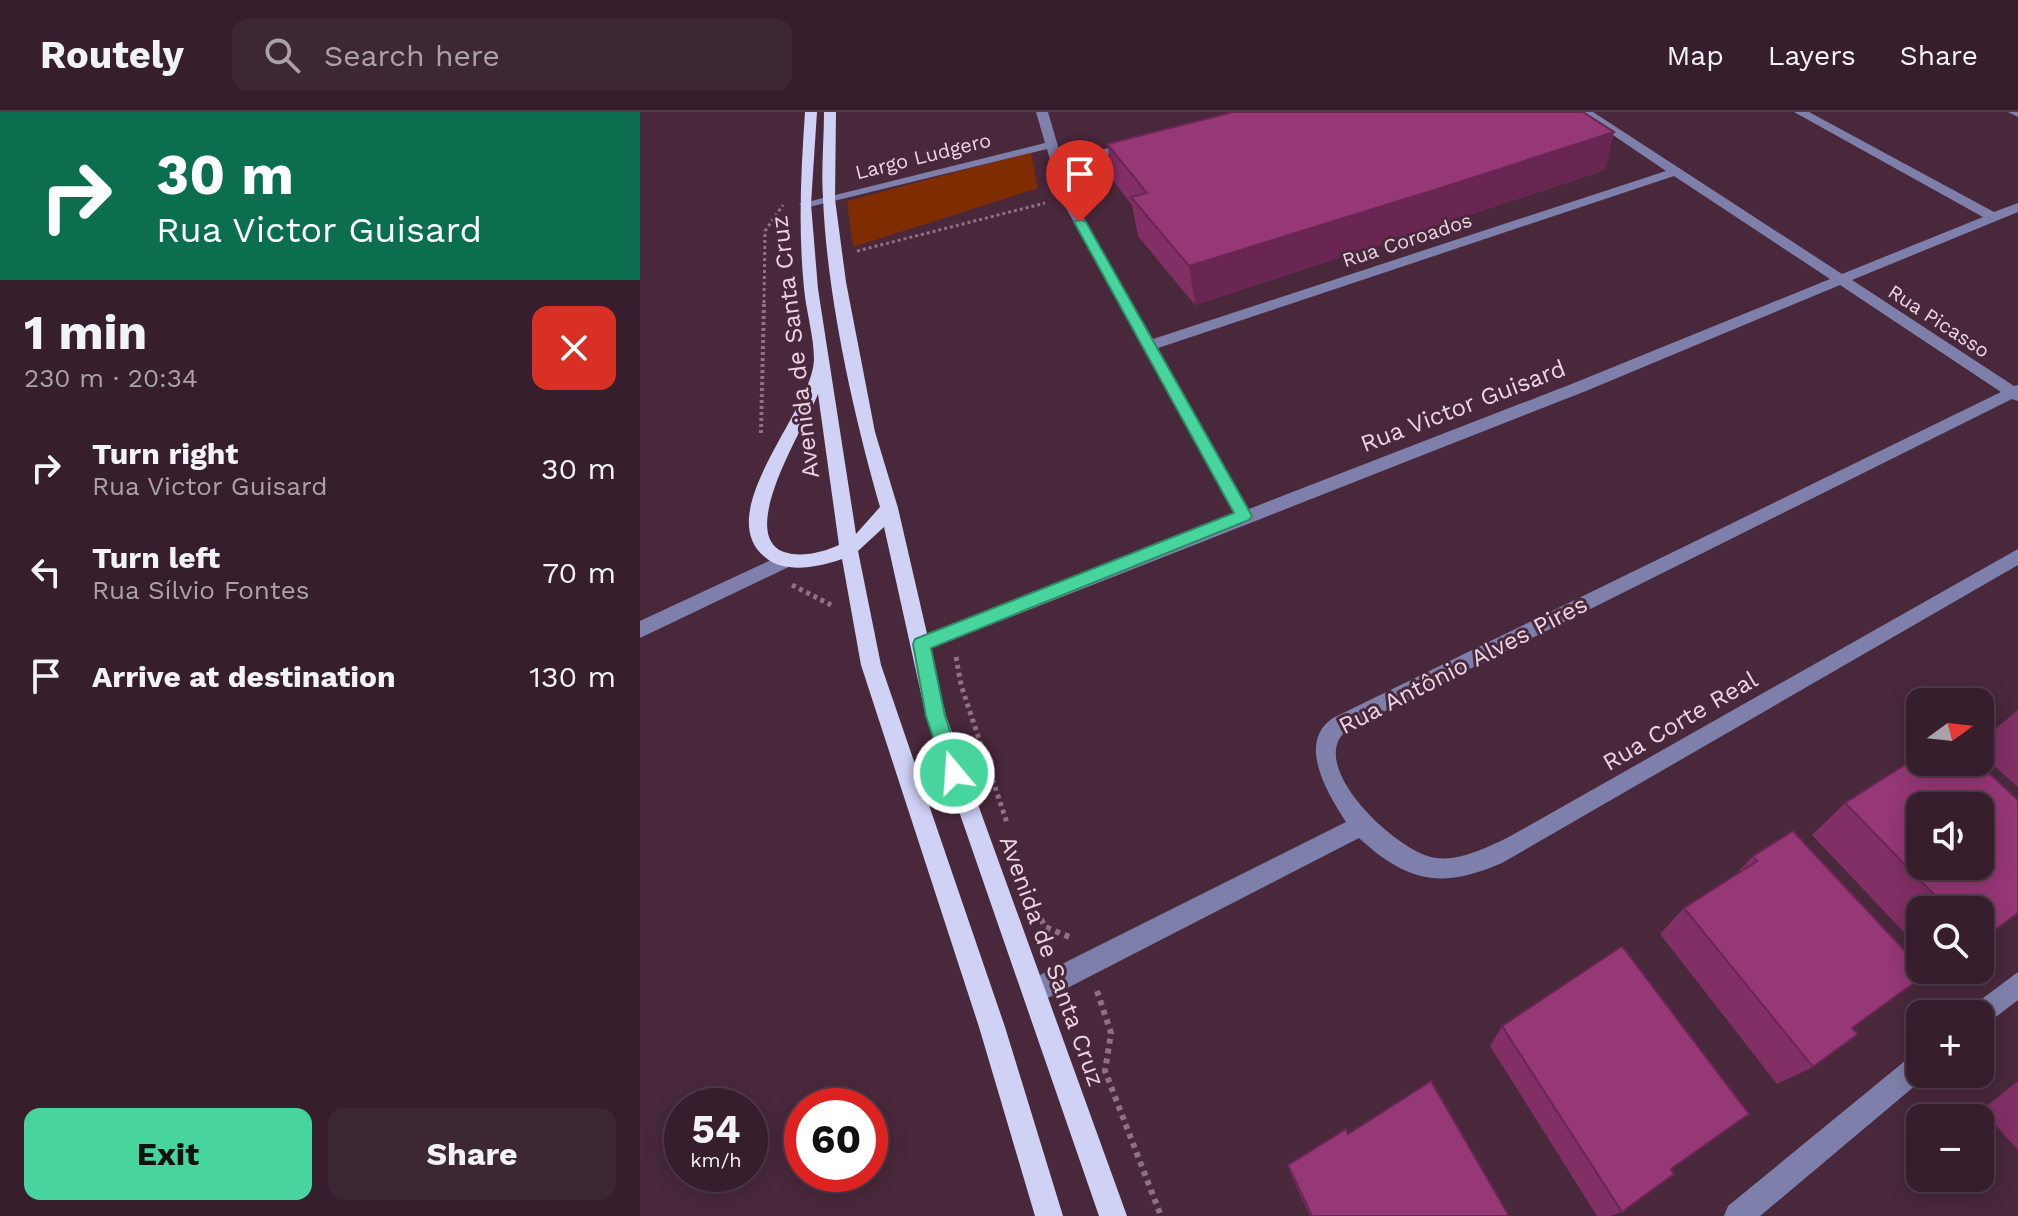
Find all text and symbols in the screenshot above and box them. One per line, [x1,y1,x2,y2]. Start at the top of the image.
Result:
search box [232,19,792,91]
text: Routely [40,33,184,77]
icon: search [260,33,304,77]
text: Search here [324,38,500,73]
text: Map [1667,39,1724,72]
text: Layers [1768,39,1856,72]
text: Share [1900,39,1978,72]
street label: Largo Ludgero [853,128,993,184]
pin [1046,140,1114,222]
text: 30 m [156,142,294,208]
icon: right [24,144,128,248]
icon: arrive [1058,152,1102,196]
street label: Rua Coroados [1339,208,1475,272]
text: Rua Victor Guisard [156,209,482,251]
street label: Avenida de Santa Cruz [765,214,825,480]
street label: Rua Picasso [1884,279,1994,363]
text: 1 min [24,304,147,361]
button: close [532,306,616,390]
street label: Rua Victor Guisard [1356,354,1570,458]
text: 230 m · 20:34 [24,363,198,393]
text: Turn right [92,436,238,471]
icon: right [24,446,68,490]
text: 30 m [541,451,616,486]
text: Rua Victor Guisard [92,471,328,501]
text: Turn left [92,540,220,575]
icon: left [24,550,68,594]
text: 70 m [542,555,616,590]
text: Rua Sílvio Fontes [92,575,309,605]
street label: Rua Antônio Alves Pires [1334,590,1592,740]
icon: arrive [24,654,68,698]
text: Arrive at destination [92,659,396,694]
text: 130 m [529,659,616,694]
street label: Rua Corte Real [1598,665,1763,777]
north arrow [1906,688,1994,776]
map controls [1906,688,1994,1192]
position arrow [912,731,996,815]
button: sound [1906,792,1994,880]
street label: Avenida de Santa Cruz [994,832,1110,1090]
button: search [1906,896,1994,984]
button: + [1906,1000,1994,1088]
speed limit sign: 60 [784,1088,888,1192]
button: − [1906,1104,1994,1192]
text: 54 [691,1106,741,1153]
button: Exit [24,1108,312,1200]
button: Share [328,1108,616,1200]
text: km/h [690,1148,742,1172]

